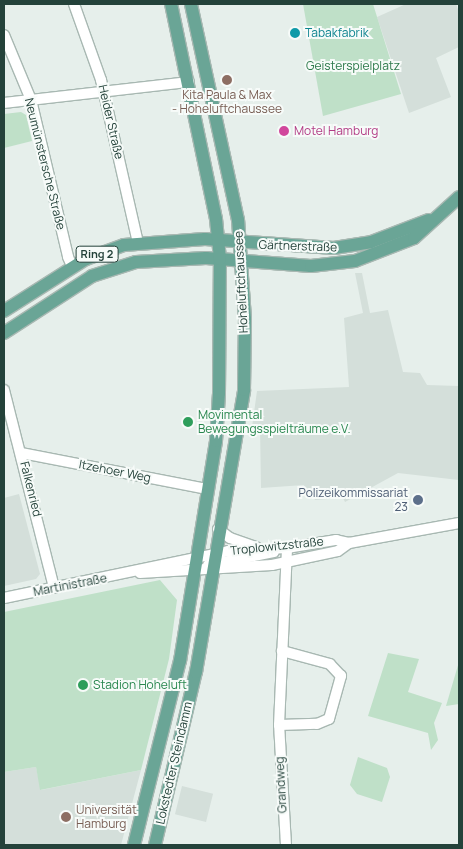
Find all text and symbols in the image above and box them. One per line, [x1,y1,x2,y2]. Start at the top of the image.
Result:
place label: Tabakfabrik [305,26,369,40]
marker: Tabakfabrik [289,27,301,39]
park label: Geisterspielplatz [306,59,400,73]
marker: Kita Paula & Max - Hoheluftchaussee [221,74,233,86]
street label: Heider Straße [95,83,127,161]
place label: Kita Paula & Max - Hoheluftchaussee [172,88,282,116]
street label: Neumünstersche Straße [22,97,68,231]
place label: Motel Hamburg [294,124,378,138]
marker: Motel Hamburg [278,125,290,137]
street label: Hoheluftchaussee [231,230,251,334]
street label: Gärtnerstraße [259,237,337,255]
road number: Ring 2 [74,245,120,262]
place label: Movimental Bewegungsspielträume e.V. [198,408,351,436]
marker: Movimental Bewegungsspielträume e.V. [182,416,194,428]
street label: Itzehoer Weg [78,457,152,485]
street label: Falkenried [17,460,45,518]
place label: Polizeikommissariat 23 [298,486,408,514]
marker: Polizeikommissariat 23 [412,494,424,506]
street label: Troplowitzstraße [230,534,324,558]
street label: Martinistraße [32,571,108,599]
place label: Stadion Hoheluft [93,678,187,692]
marker: Stadion Hoheluft [77,679,89,691]
street label: Lokstedter Steindamm [153,700,195,826]
street label: Grandweg [272,756,290,814]
place label: Universität Hamburg [76,803,137,831]
marker: Universität Hamburg [60,811,72,823]

